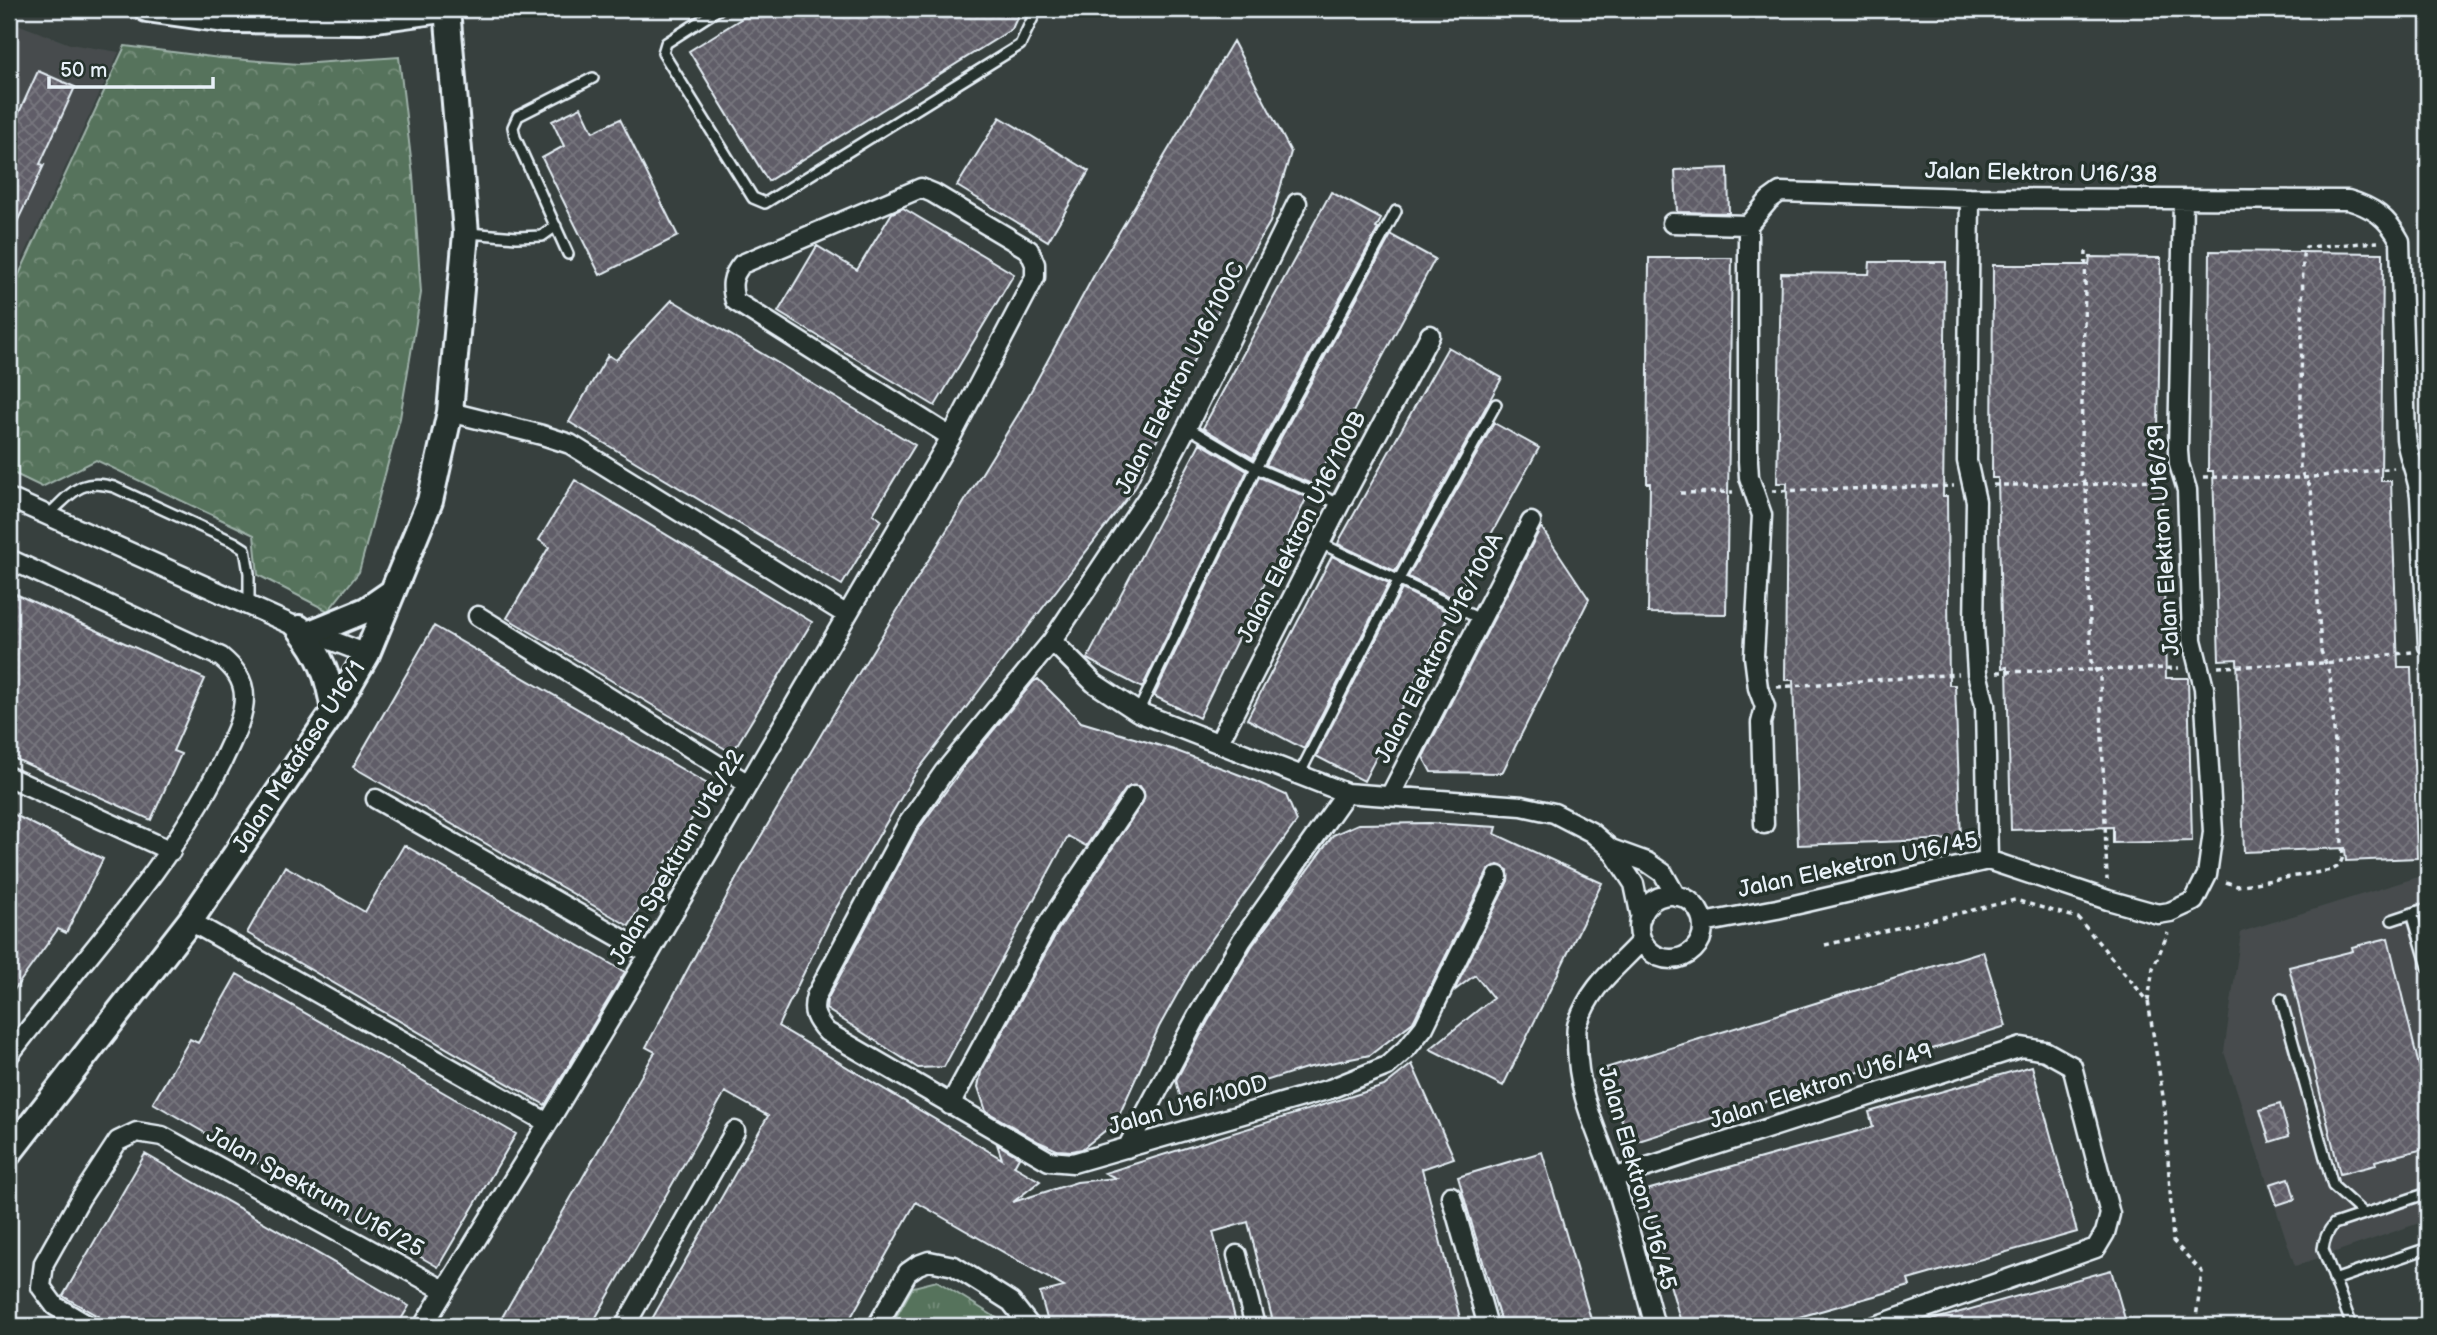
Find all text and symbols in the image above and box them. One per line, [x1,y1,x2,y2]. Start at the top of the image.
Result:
scale bar [49,46,214,90]
text: 50 m [60,58,107,83]
street label: Jalan Elektron U16/38 [1925,157,2157,189]
street label: Jalan Elektron U16/100C [1109,257,1251,499]
street label: Jalan Elektron U16/100B [1231,406,1373,648]
street label: Jalan Elektron U16/39 [2142,423,2186,657]
street label: Jalan Elektron U16/100A [1369,527,1510,768]
street label: Jalan Metafasa U16/1 [226,656,372,858]
street label: Jalan Spektrum U16/22 [604,744,751,970]
street label: Jalan Eleketron U16/45 [1735,826,1981,904]
street label: Jalan Elektron U16/49 [1706,1037,1936,1135]
street label: Jalan Elektron U16/45 [1592,1063,1682,1293]
street label: Jalan U16/100D [1105,1069,1271,1141]
street label: Jalan Spektrum U16/25 [201,1120,429,1264]

